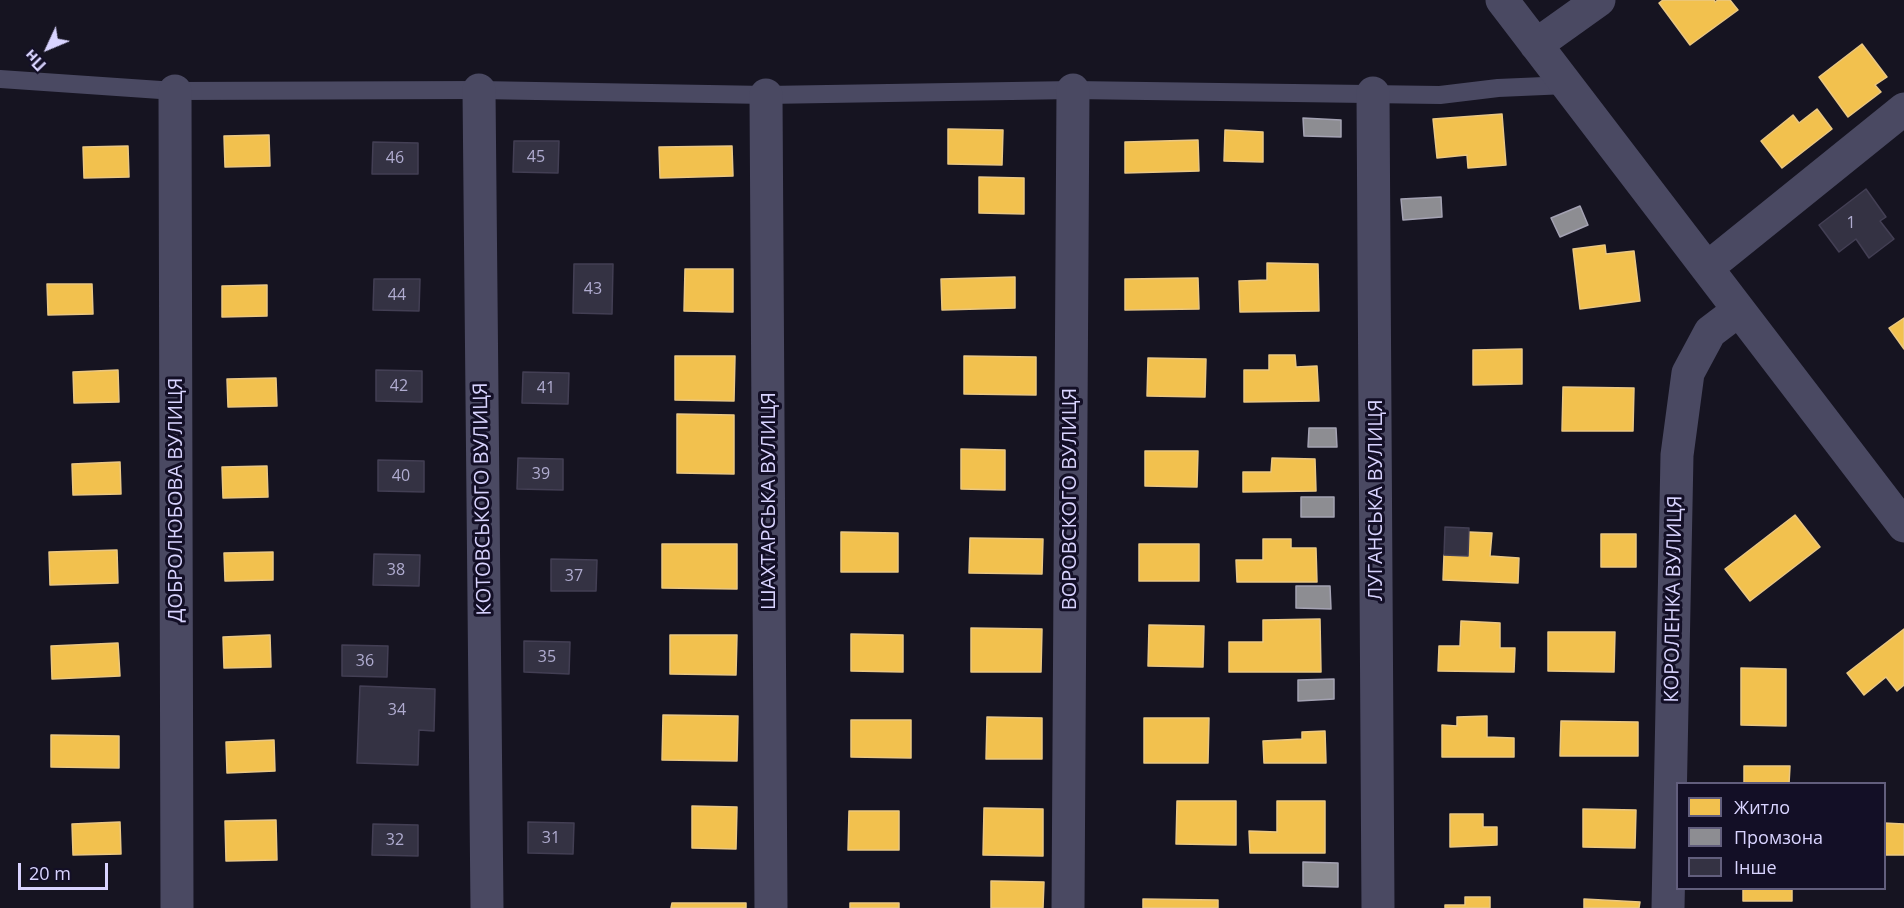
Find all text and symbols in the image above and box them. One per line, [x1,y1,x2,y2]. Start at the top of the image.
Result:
north arrow [18,18,78,78]
text: Пн [19,45,51,76]
house number: 45 [527,147,545,167]
house number: 46 [386,148,404,168]
house number: 1 [1846,213,1856,233]
house number: 43 [584,279,602,299]
house number: 44 [388,285,406,305]
house number: 42 [390,376,408,396]
street label: ДОБРОЛЮБОВА ВУЛИЦЯ [164,378,188,622]
house number: 41 [537,378,555,398]
street label: КОТОВСЬКОГО ВУЛИЦЯ [469,382,497,616]
street label: ВОРОВСКОГО ВУЛИЦЯ [1058,388,1082,610]
street label: ШАХТАРСЬКА ВУЛИЦЯ [757,392,781,610]
street label: ЛУГАНСЬКА ВУЛИЦЯ [1364,399,1388,601]
house number: 39 [532,464,550,484]
house number: 40 [392,466,410,486]
street label: КОРОЛЕНКА ВУЛИЦЯ [1660,495,1688,703]
house number: 38 [387,560,405,580]
house number: 37 [565,566,583,586]
house number: 35 [538,647,556,667]
house number: 36 [356,651,374,671]
house number: 34 [388,700,406,720]
legend [1676,782,1886,890]
text: Житло [1734,795,1790,819]
text: Промзона [1734,825,1823,849]
house number: 31 [542,828,560,848]
house number: 32 [386,830,404,850]
scale bar [21,851,111,889]
text: Інше [1734,855,1777,879]
text: 20 m [29,861,71,885]

